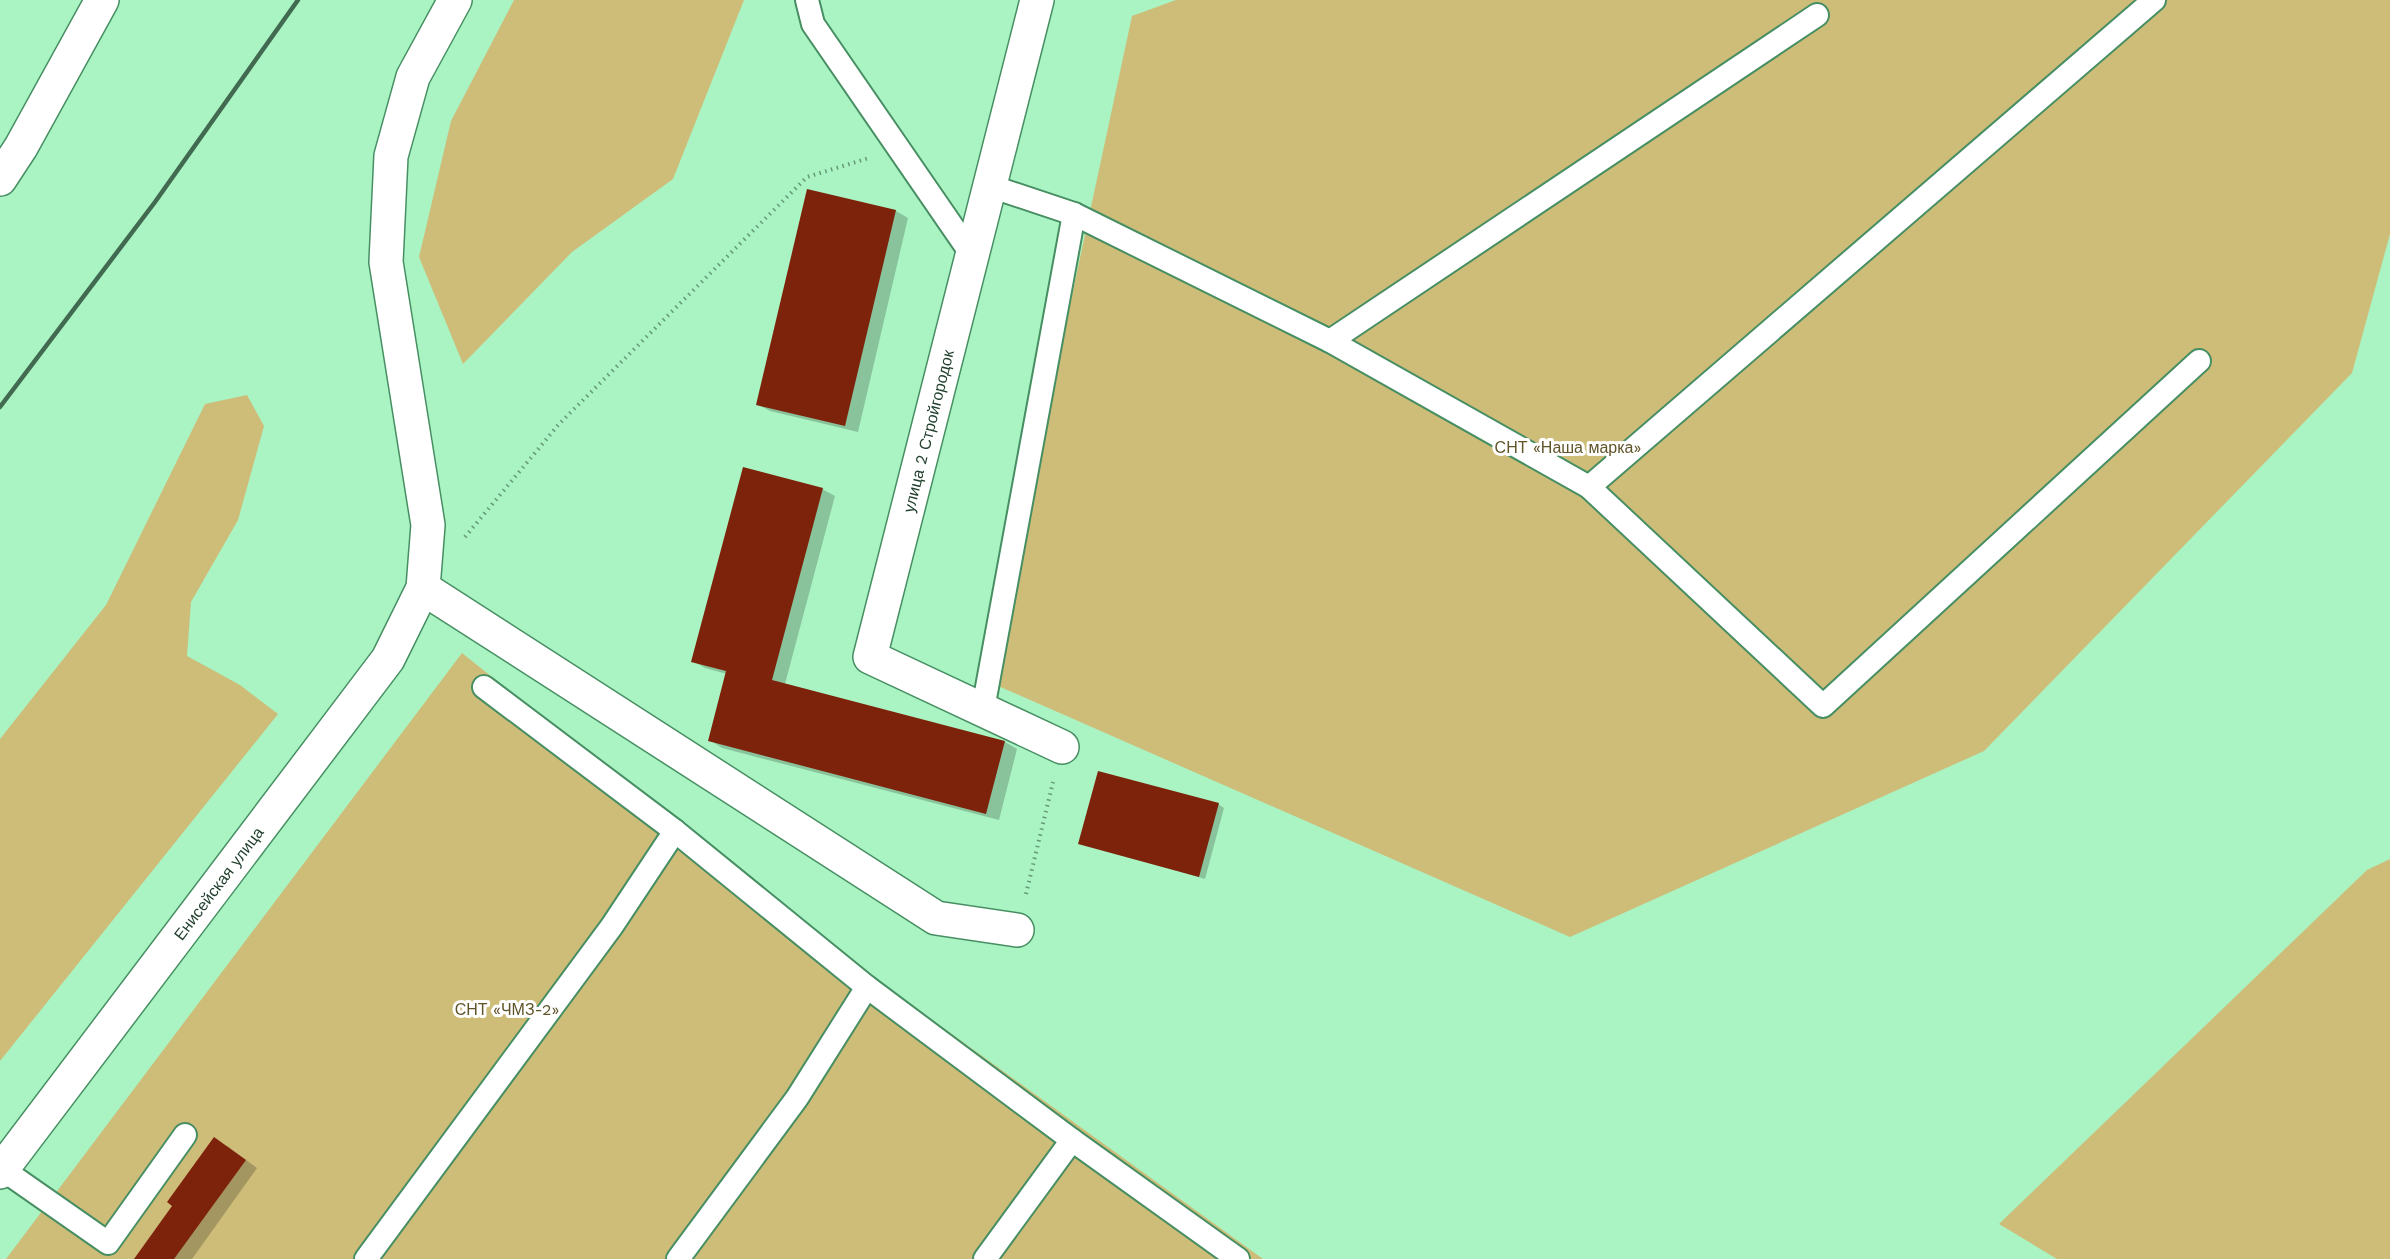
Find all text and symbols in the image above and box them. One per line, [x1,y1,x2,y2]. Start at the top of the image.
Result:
street label: улица 2 Стройгородок [899,347,958,514]
park label: СНТ «Наша марка» [1495,438,1642,457]
street label: Енисейская улица [170,823,268,944]
park label: СНТ «ЧМЗ-2» [455,1000,559,1019]

